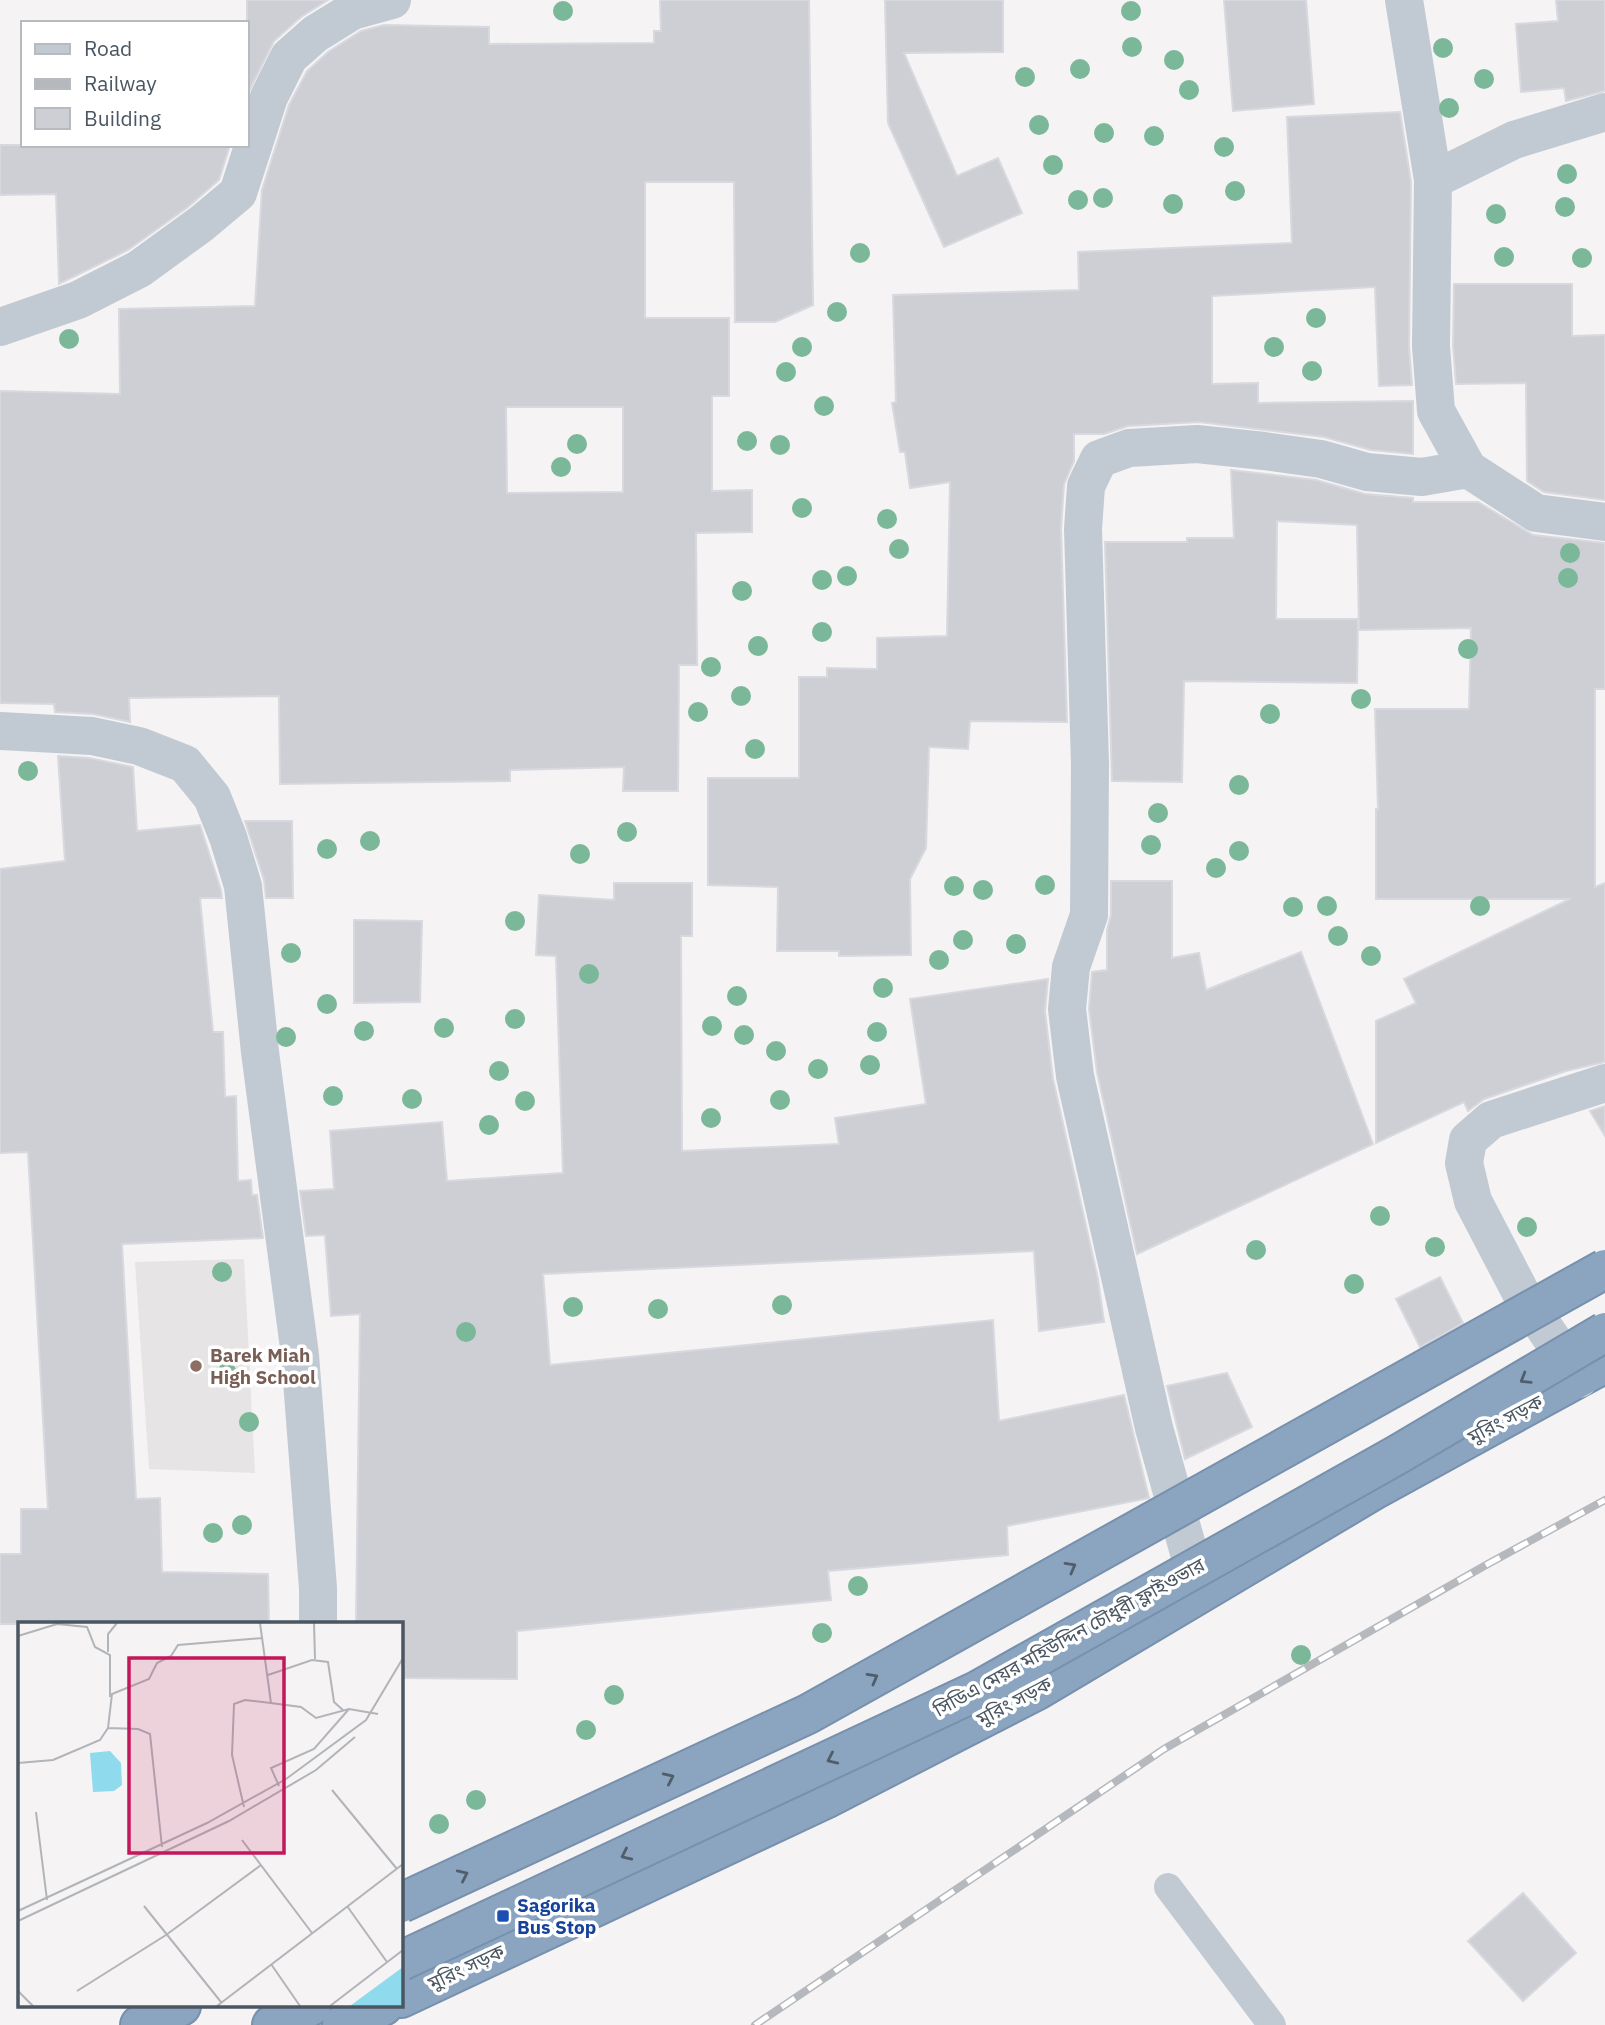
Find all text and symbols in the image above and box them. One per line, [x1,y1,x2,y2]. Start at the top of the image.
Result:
legend [21,21,248,147]
text: Road [84,34,132,62]
text: Railway [84,69,157,97]
text: Building [84,104,161,132]
place label: Barek Miah High School [210,1343,316,1389]
marker: Barek Miah High School [188,1358,204,1374]
one-way arrow [1520,1371,1533,1384]
street label: মুরিং সড়ক [1462,1389,1547,1449]
street label: সিডিএ মেয়র মহিউদ্দিন চৌধুরী ফ্লাইওভার [929,1552,1209,1722]
one-way arrow [1064,1562,1077,1575]
inset map [18,1622,402,2008]
street label: মুরিং সড়ক [971,1671,1056,1731]
one-way arrow [865,1673,878,1686]
one-way arrow [827,1751,839,1765]
one-way arrow [662,1773,674,1787]
one-way arrow [621,1847,633,1861]
one-way arrow [456,1869,468,1883]
place label: Sagorika Bus Stop [517,1893,596,1939]
marker: Sagorika Bus Stop [495,1908,511,1924]
street label: মুরিং সড়ক [423,1939,509,1996]

